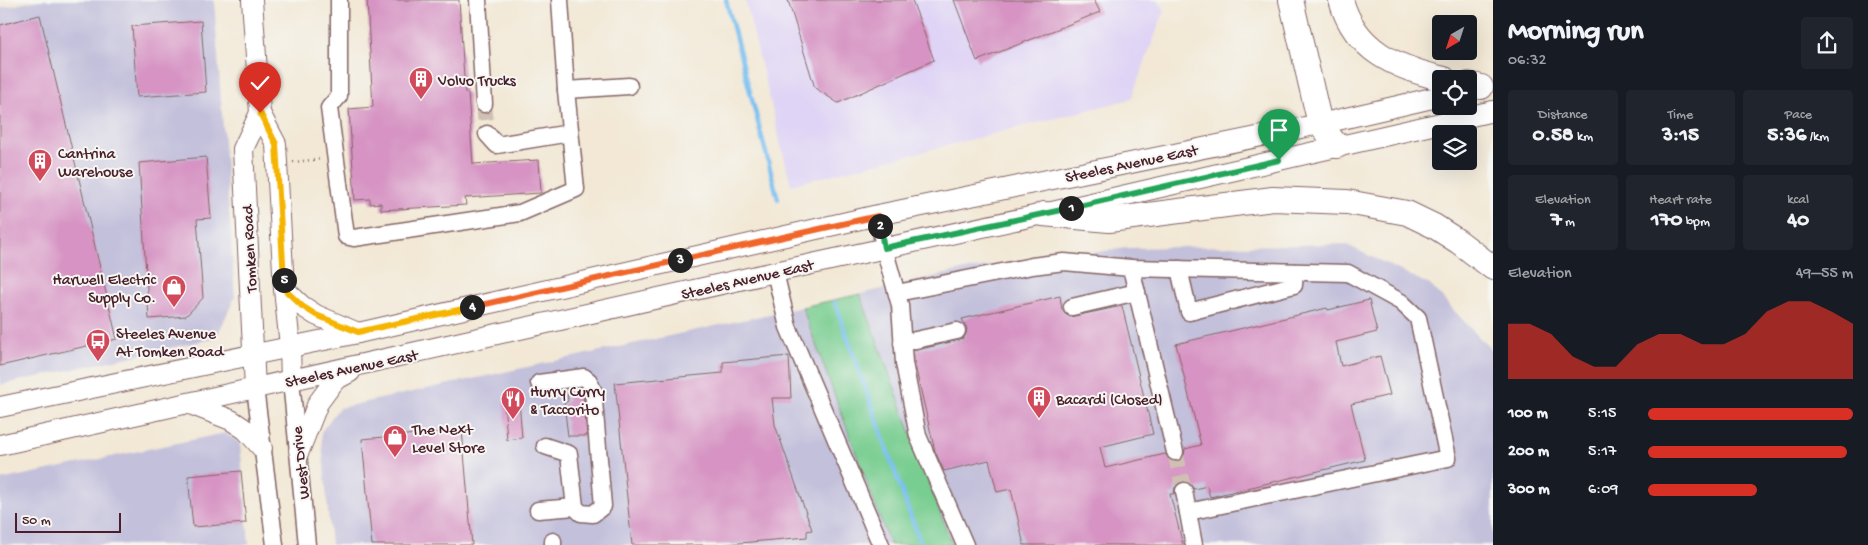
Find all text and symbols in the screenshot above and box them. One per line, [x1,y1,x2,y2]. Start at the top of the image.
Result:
north arrow [1432,15,1478,60]
map controls [1432,15,1477,170]
text: Morning run [1508,16,1643,49]
button: share [1801,17,1853,69]
text: 06:32 [1508,52,1546,71]
pin [239,62,281,113]
building icon: Volvo Trucks [408,66,434,100]
icon: check [246,69,274,97]
button: locate [1432,70,1477,115]
place label: Volvo Trucks [437,73,517,92]
text: Distance [1538,107,1588,124]
text: Time [1668,107,1693,124]
text: Pace [1784,107,1812,124]
pin [1258,109,1300,160]
icon: arrive [1265,116,1293,144]
text: 0.58 [1533,124,1574,149]
text: 3:15 [1662,124,1699,149]
text: 5:36 [1767,124,1806,149]
button: layers [1432,125,1477,170]
text: km [1574,129,1593,146]
text: /km [1806,129,1829,146]
street label: Steeles Avenue East [1064,142,1201,189]
place label: Cantrina Warehouse [58,146,134,183]
building icon: Cantrina Warehouse [27,148,53,182]
text: Elevation [1535,192,1591,209]
text: Heart rate [1649,192,1712,209]
text: kcal [1787,192,1809,209]
pin: 1 [1058,196,1084,220]
text: 1 [1069,200,1074,217]
street label: Tomken Road [240,203,263,294]
text: 7 [1551,209,1562,234]
text: 170 [1651,209,1682,234]
text: 40 [1787,209,1809,234]
pin: 2 [868,214,892,238]
text: m [1562,214,1575,231]
text: bpm [1682,214,1710,231]
text: 2 [877,218,884,235]
pin: 3 [668,248,692,272]
text: 3 [677,252,684,269]
street label: Steeles Avenue East [680,257,817,306]
text: Elevation [1508,265,1572,284]
text: 49–55 m [1796,265,1853,284]
pin: 5 [272,268,296,292]
place label: Harwell Electric Supply Co. [53,272,157,309]
text: 5 [281,272,288,289]
shop icon: Harwell Electric Supply Co. [161,274,187,308]
pin: 4 [460,294,484,320]
text: 4 [469,299,476,316]
place label: Steeles Avenue At Tomken Road [116,326,225,363]
bus stop icon: Steeles Avenue At Tomken Road [85,328,111,362]
street label: Steeles Avenue East [284,347,421,394]
place label: Hurry Curry & Taccorito [530,384,605,421]
building icon: Bacardi (Closed) [1026,385,1052,419]
restaurant icon: Hurry Curry & Taccorito [500,386,526,420]
place label: Bacardi (Closed) [1055,392,1163,411]
text: 100 m [1508,405,1548,424]
text: 5:15 [1588,405,1616,424]
place label: The Next Level Store [411,422,486,459]
shop icon: The Next Level Store [382,424,408,458]
street label: West Drive [289,425,316,500]
text: 200 m [1508,443,1549,462]
text: 5:17 [1588,443,1616,462]
text: 300 m [1508,481,1550,500]
text: 6:09 [1588,481,1618,500]
scale bar [15,510,121,533]
text: 50 m [22,513,51,530]

